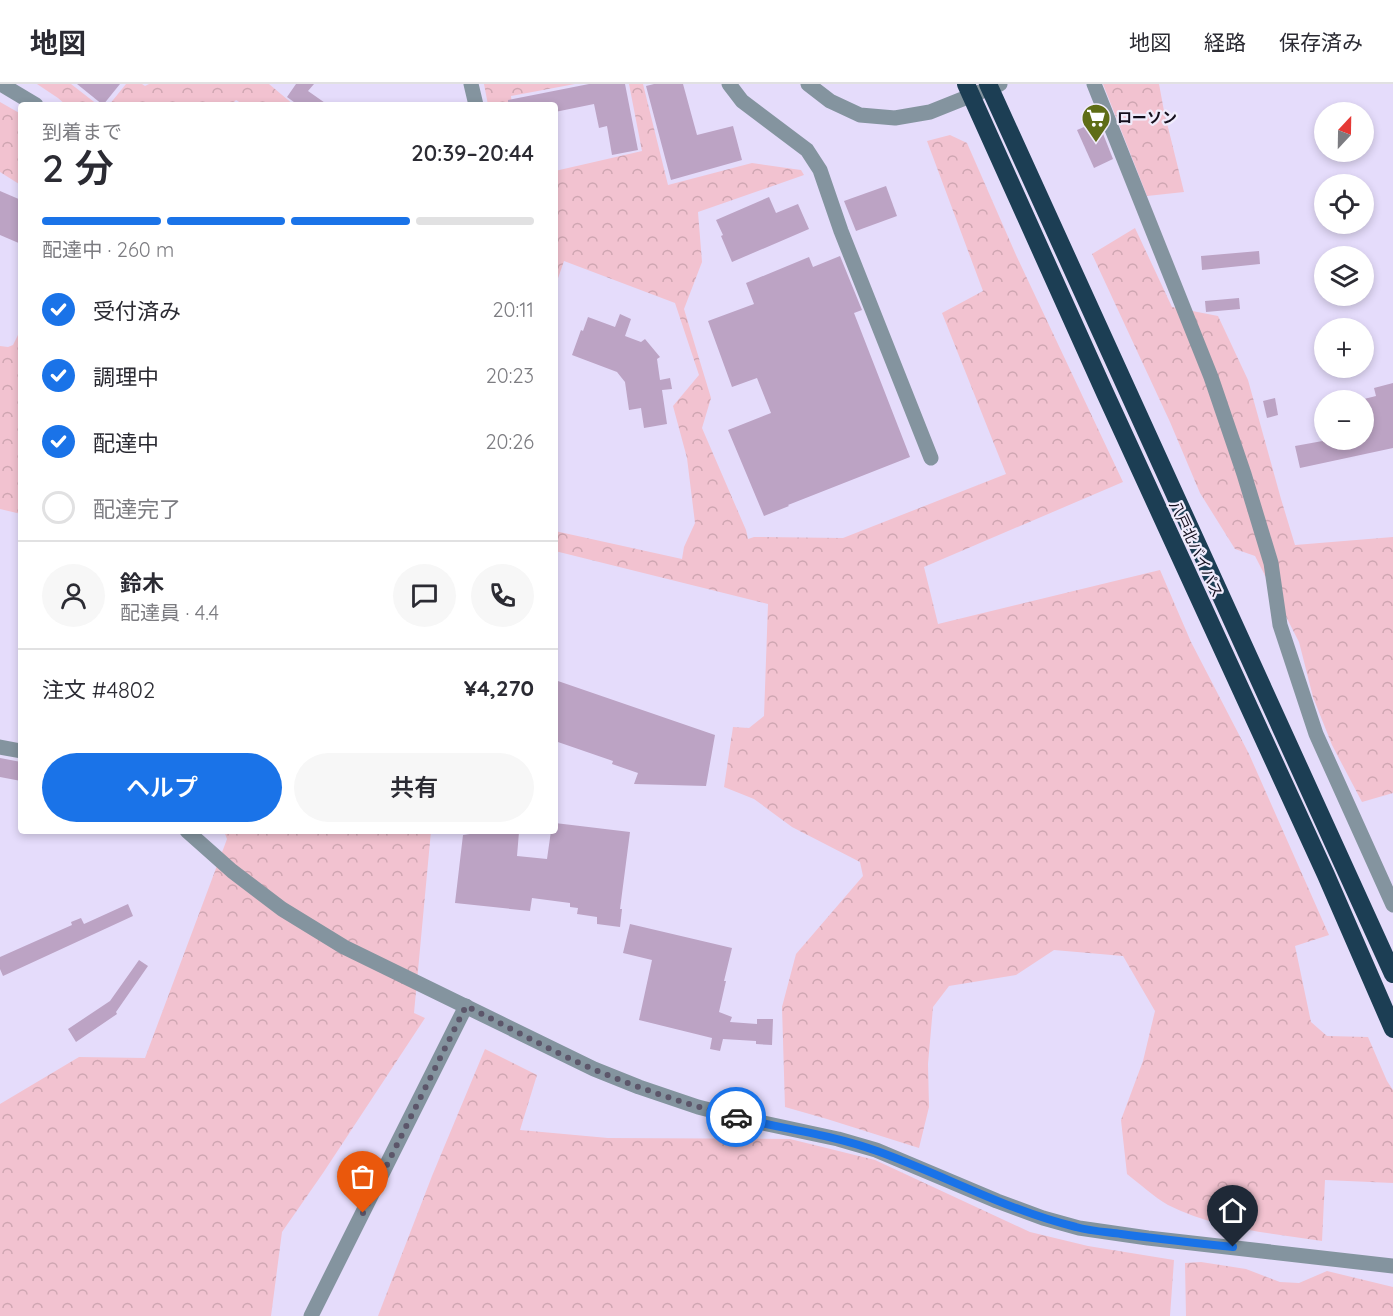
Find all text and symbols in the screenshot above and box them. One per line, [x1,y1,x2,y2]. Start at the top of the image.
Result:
text: 地図 [30,25,86,60]
text: 地図 [1129,29,1171,55]
text: 経路 [1204,29,1246,55]
text: 保存済み [1279,29,1363,55]
supermarket icon: ローソン [1080,102,1112,144]
north arrow [1314,102,1374,162]
map controls [1314,102,1374,450]
place label: ローソン [1117,108,1177,127]
text: 到着まで [42,119,122,144]
text: 20:39–20:44 [411,139,534,167]
text: 2 分 [42,143,114,192]
button: locate [1314,174,1374,234]
text: 配達中 · 260 m [42,237,174,262]
button: layers [1314,246,1374,306]
icon: check [42,293,75,326]
text: 受付済み [93,297,181,325]
text: 20:11 [492,297,534,322]
button: + [1314,318,1374,378]
icon: check [42,359,75,392]
text: 調理中 [93,363,159,391]
text: 20:23 [486,363,534,388]
button: − [1314,390,1374,450]
icon: check [42,425,75,458]
text: 配達中 [93,429,159,457]
text: 20:26 [485,429,534,454]
text: 配達完了 [93,495,181,523]
street label: 八戸北バイパス [1166,497,1227,600]
button: person [42,564,105,627]
button: chat [393,564,456,627]
button: phone [471,564,534,627]
text: 鈴木 [120,569,164,597]
text: 配達員 · 4.4 [120,600,219,625]
text: ¥4,270 [464,674,534,702]
text: 注文 #4802 [42,676,155,704]
button: ヘルプ [42,753,282,822]
button: 共有 [294,753,534,822]
courier [706,1087,766,1147]
icon: car [720,1101,753,1134]
pin [337,1151,388,1213]
icon: bag [346,1160,379,1193]
pin [1207,1185,1258,1247]
icon: home [1216,1194,1249,1227]

